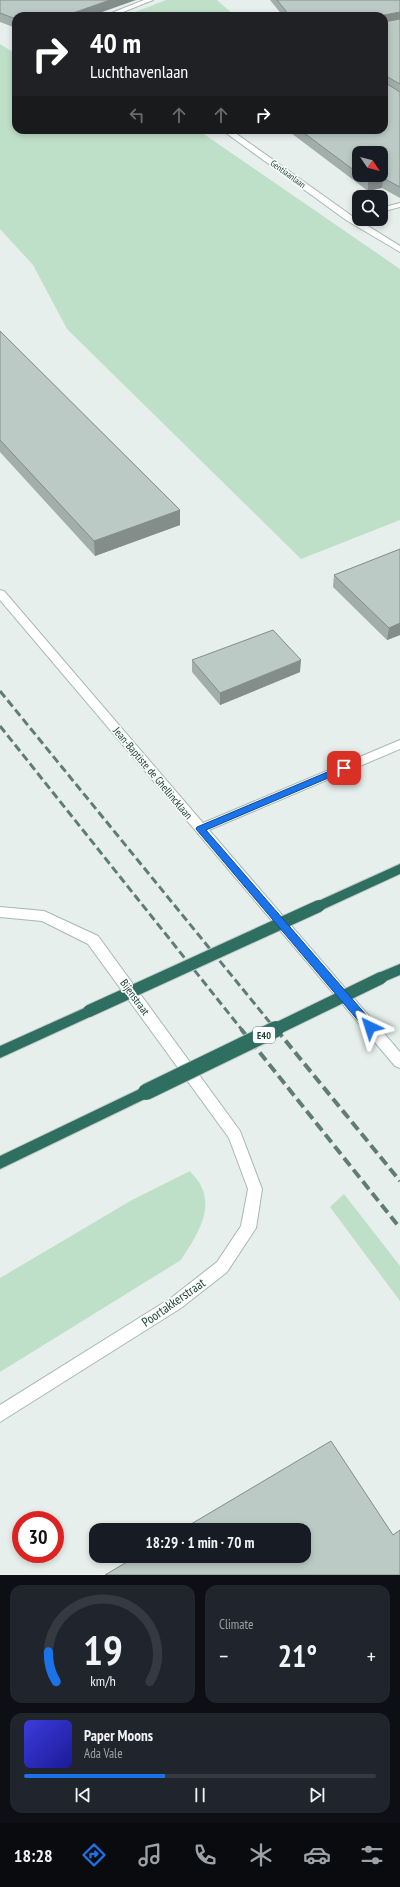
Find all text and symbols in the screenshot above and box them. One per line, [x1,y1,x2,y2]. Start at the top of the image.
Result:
text: 40 m [90,24,141,61]
icon: right [24,28,76,80]
text: Luchthavenlaan [90,60,188,83]
icon: left [126,104,148,126]
icon: ahead [168,104,190,126]
icon: ahead [210,104,232,126]
icon: right [252,104,274,126]
north arrow [352,146,388,182]
map controls [352,146,388,226]
street label: Gentiaanlaan [269,157,308,190]
button: search [352,190,388,226]
street label: Jean-Baptiste de Ghellincklaan [110,723,196,822]
pin [327,751,361,785]
icon: arrive [333,757,355,779]
street label: Bijenstraat [117,976,153,1018]
position arrow [349,1006,391,1048]
road number: E40 [253,1027,275,1043]
street label: Poortakkerstraat [138,1274,209,1331]
speed limit sign: 30 [12,1511,64,1563]
text: 18:29 · 1 min · 70 m [146,1533,254,1552]
text: Climate [219,1616,253,1633]
text: 19 [83,1623,122,1676]
text: 21° [278,1636,317,1675]
text: − [219,1642,228,1670]
text: + [367,1642,376,1670]
text: km/h [90,1671,115,1690]
text: Paper Moons [84,1726,153,1745]
text: Ada Vale [84,1745,123,1762]
icon: previous [72,1784,94,1806]
icon: pause [189,1784,211,1806]
icon: next [306,1784,328,1806]
icon: directions [80,1841,108,1869]
icon: music [136,1841,164,1869]
icon: phone [191,1841,219,1869]
icon: climate [247,1841,275,1869]
icon: car [303,1841,331,1869]
icon: filters [358,1841,386,1869]
text: 18:28 [14,1844,53,1867]

